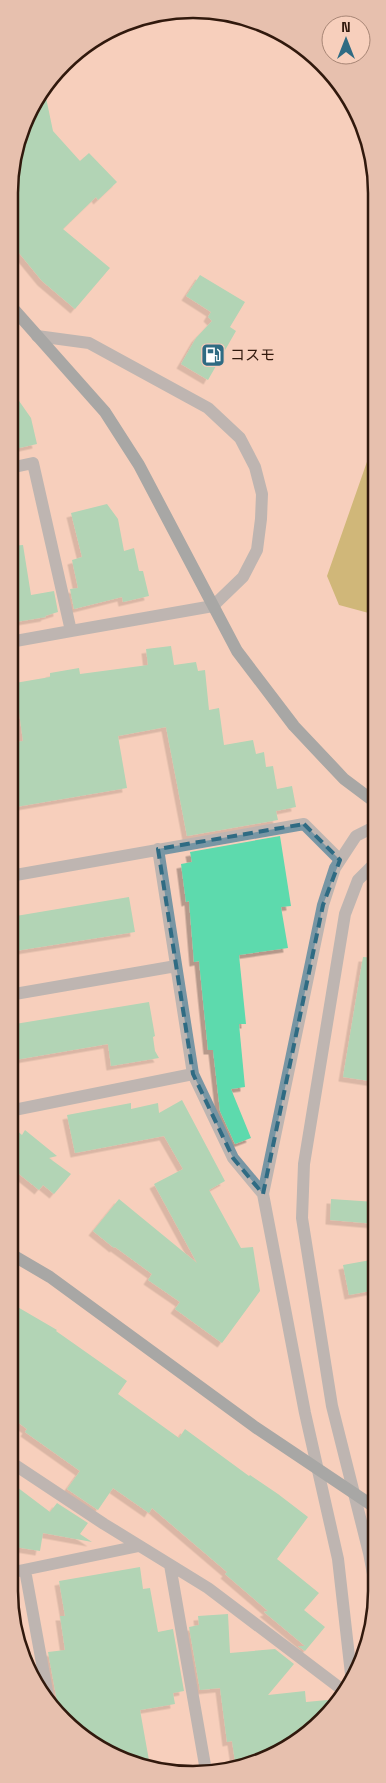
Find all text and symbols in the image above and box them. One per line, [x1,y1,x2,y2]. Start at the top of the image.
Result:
north arrow [321,15,371,65]
text: N [341,18,351,36]
fuel station icon: コスモ [200,342,226,368]
place label: コスモ [230,345,275,364]

